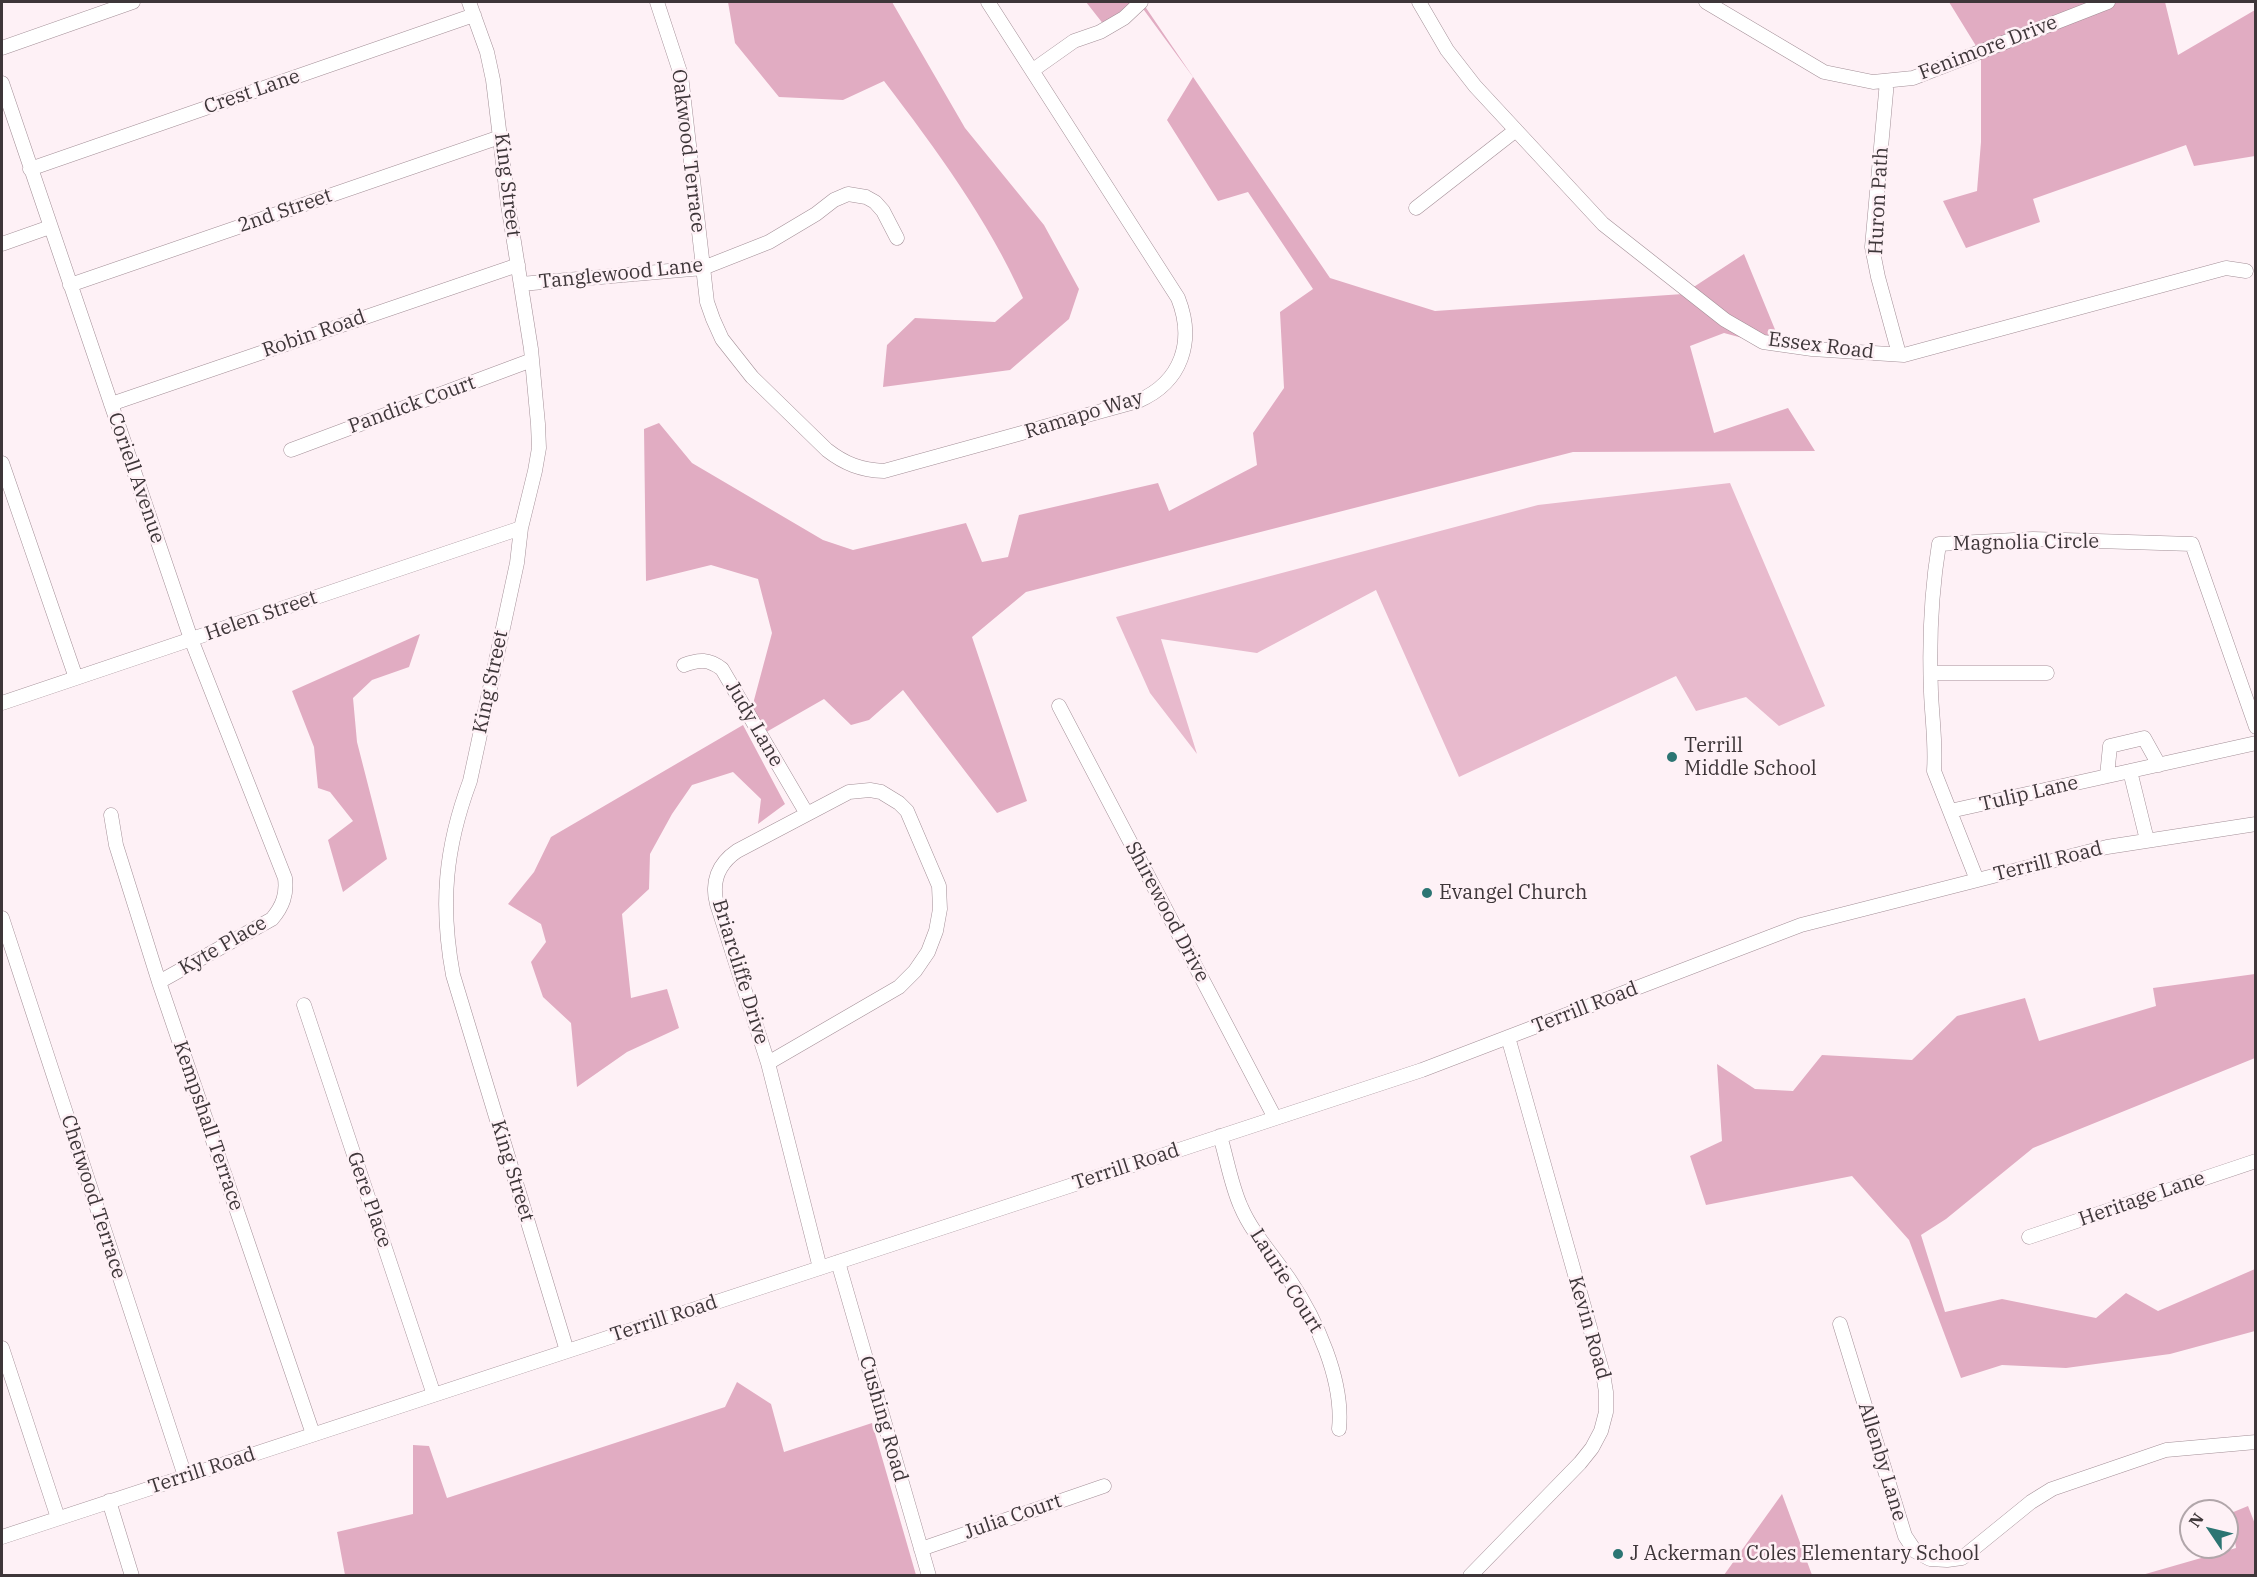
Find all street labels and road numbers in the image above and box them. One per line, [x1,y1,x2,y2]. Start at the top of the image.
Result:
street label: Fenimore Drive [1915,11,2061,85]
street label: Crest Lane [201,64,303,120]
street label: Oakwood Terrace [666,68,710,234]
street label: King Street [489,131,525,239]
street label: Huron Path [1864,146,1894,256]
street label: 2nd Street [235,184,335,238]
street label: Tanglewood Lane [538,253,704,295]
street label: Robin Road [259,305,369,363]
street label: Essex Road [1767,328,1875,364]
street label: Pandick Court [345,371,479,439]
street label: Ramapo Way [1022,386,1146,444]
street label: Coriell Avenue [102,409,170,547]
street label: Magnolia Circle [1953,530,2099,556]
street label: Helen Street [202,586,320,646]
street label: King Street [468,628,514,736]
street label: Judy Lane [720,677,788,771]
street label: Tulip Lane [1977,771,2081,817]
street label: Terrill Road [1991,837,2105,887]
street label: Shirewood Drive [1120,838,1214,986]
street label: Briarcliffe Drive [707,897,773,1047]
street label: Kyte Place [175,911,271,981]
street label: Terrill Road [1529,977,1641,1039]
street label: Kempshall Terrace [168,1038,248,1214]
street label: Chetwood Terrace [55,1112,131,1282]
street label: King Street [485,1117,539,1225]
street label: Terrill Road [1069,1138,1183,1196]
street label: Gere Place [341,1149,397,1251]
street label: Heritage Lane [2076,1166,2208,1232]
street label: Laurie Court [1245,1225,1327,1337]
street label: Kevin Road [1563,1274,1615,1382]
street label: Terrill Road [607,1290,721,1348]
street label: Cushing Road [854,1353,912,1485]
street label: Allenby Lane [1853,1400,1911,1524]
street label: Terrill Road [145,1442,259,1500]
street label: Julia Court [961,1489,1065,1545]

